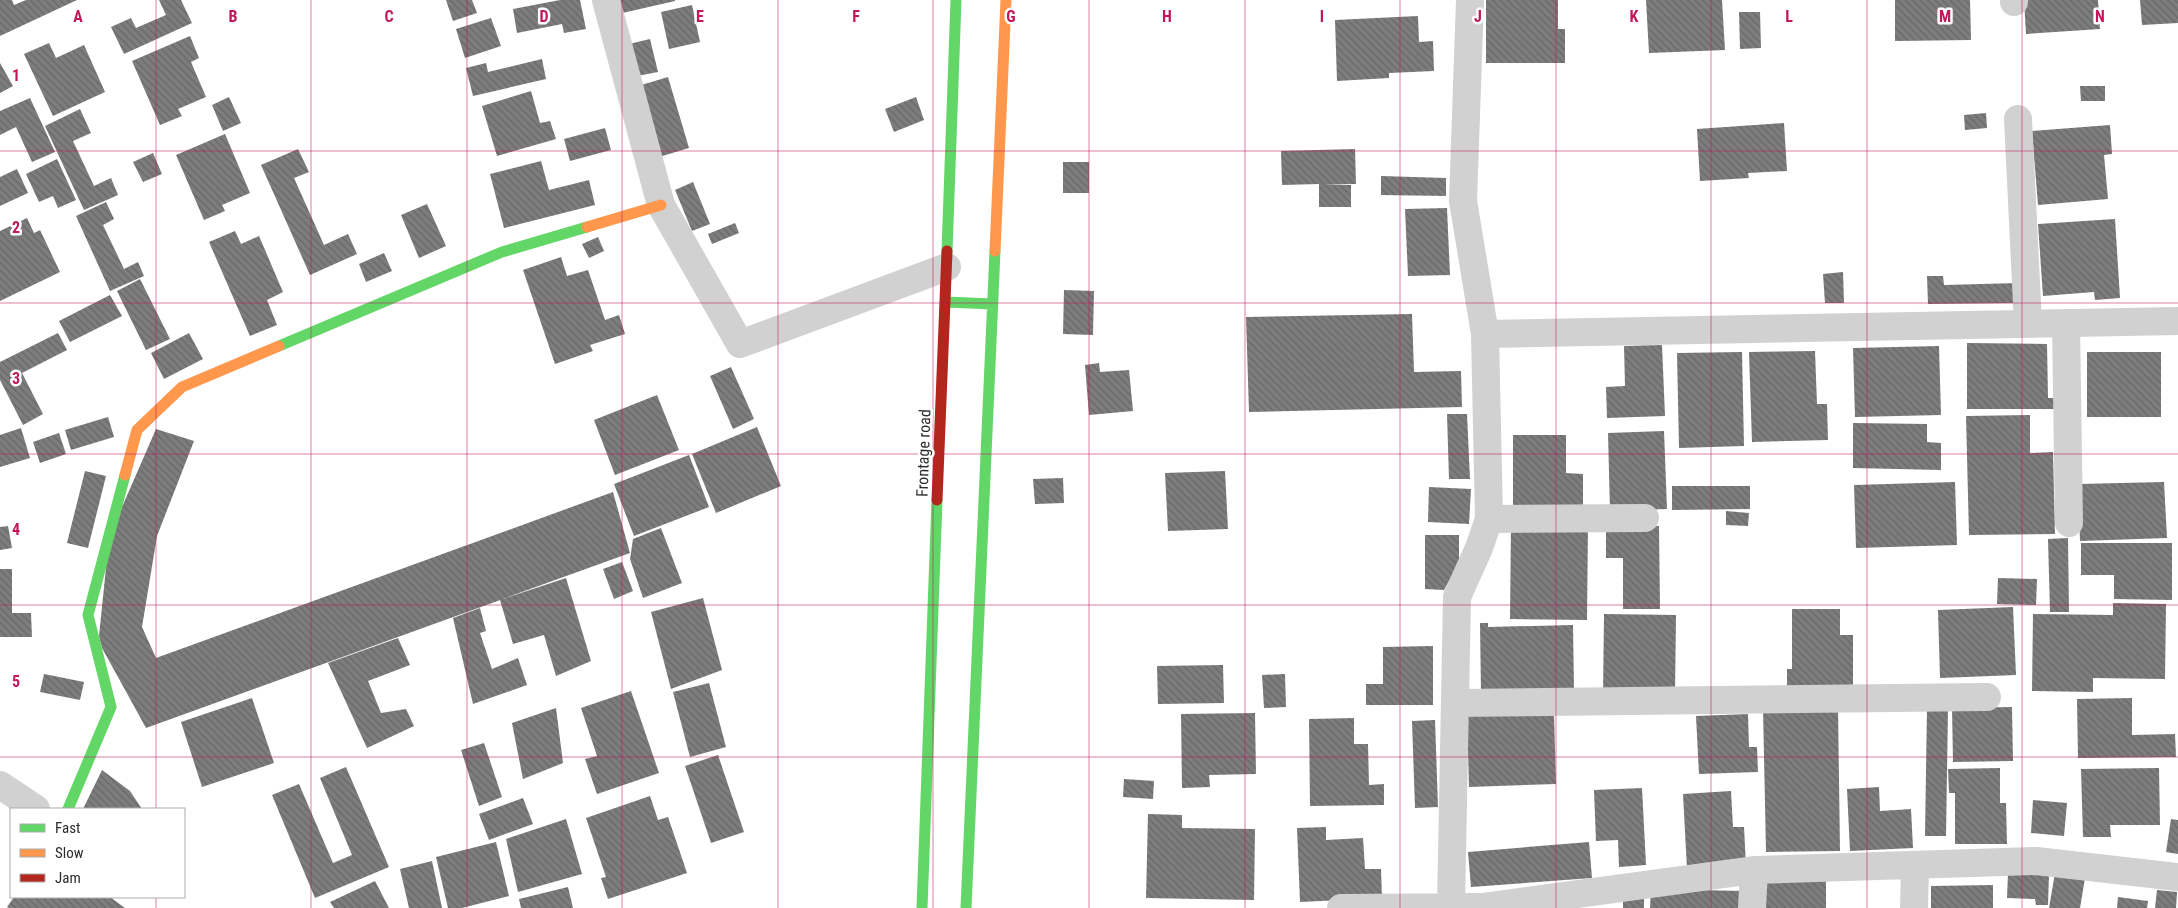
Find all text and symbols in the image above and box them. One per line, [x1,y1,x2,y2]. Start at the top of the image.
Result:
text: A [73,7,83,26]
text: B [229,7,238,26]
text: C [384,7,394,26]
text: D [539,7,549,26]
text: E [696,7,704,26]
text: F [852,7,860,26]
text: G [1006,7,1016,26]
text: H [1162,7,1172,26]
text: I [1320,7,1324,26]
text: J [1474,7,1482,26]
text: K [1630,7,1639,26]
text: L [1785,7,1793,26]
text: M [1939,7,1951,26]
text: N [2095,7,2105,26]
text: 1 [12,66,20,85]
text: 2 [12,218,20,237]
text: 3 [12,369,20,388]
street label: Frontage road [912,409,935,497]
text: 4 [12,520,20,539]
text: 5 [12,672,20,691]
legend [10,808,185,898]
text: Fast [55,819,80,837]
text: Slow [55,844,84,862]
text: Jam [55,869,81,887]

